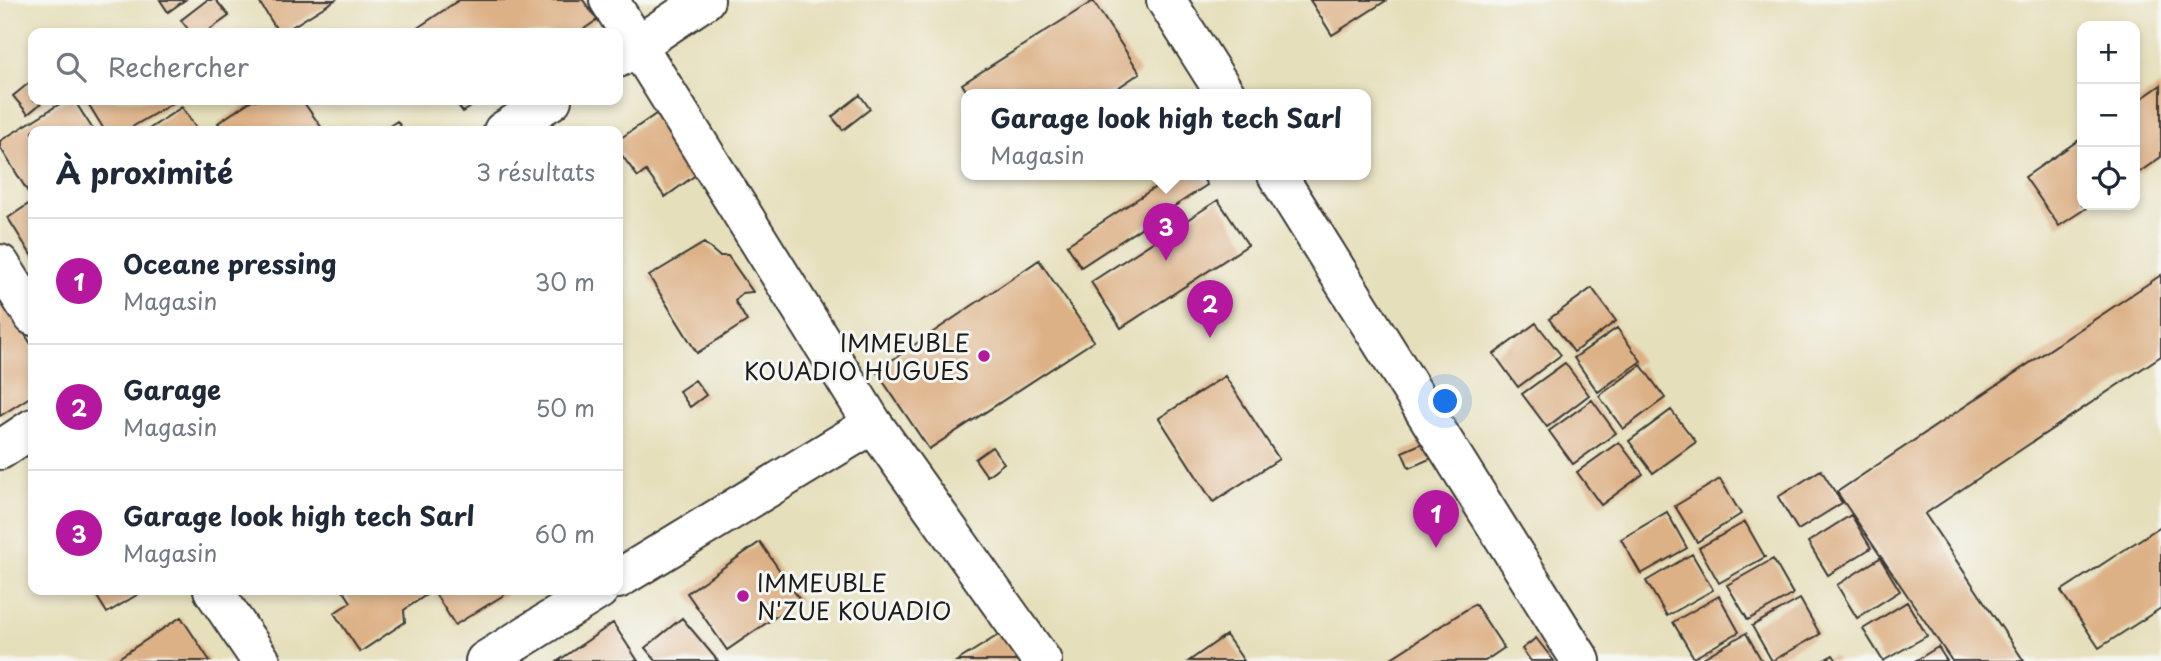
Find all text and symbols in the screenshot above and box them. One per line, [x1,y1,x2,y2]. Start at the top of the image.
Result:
map controls [2077,21,2140,210]
button: + [2077,21,2140,84]
search box [28,28,623,105]
text: Rechercher [108,47,249,86]
icon: search [52,48,90,86]
button: − [2077,84,2140,147]
popup [961,89,1371,180]
text: Garage look high tech Sarl [990,98,1342,137]
text: Magasin [990,137,1085,172]
button: locate [2077,147,2140,210]
text: À proximité [56,149,233,194]
text: 3 résultats [476,154,595,189]
pin: 3 [1143,203,1189,261]
text: Oceane pressing [123,244,337,283]
text: 1 [74,264,85,299]
text: 30 m [534,264,595,299]
pin: 2 [1187,280,1233,338]
text: Magasin [123,283,217,318]
place label: IMMEUBLE KOUADIO HUGUES [744,324,970,388]
marker: IMMEUBLE KOUADIO HUGUES [976,348,992,364]
text: Garage [123,370,221,409]
your location [1428,384,1462,418]
text: 2 [71,390,87,425]
text: 50 m [535,390,595,425]
text: Magasin [123,409,217,444]
pin: 1 [1413,490,1459,548]
text: Garage look high tech Sarl [123,496,475,535]
text: 3 [71,516,87,551]
text: 60 m [535,516,595,551]
text: Magasin [123,535,217,570]
place label: IMMEUBLE N'ZUE KOUADIO [757,564,952,628]
marker: IMMEUBLE N'ZUE KOUADIO [735,588,751,604]

